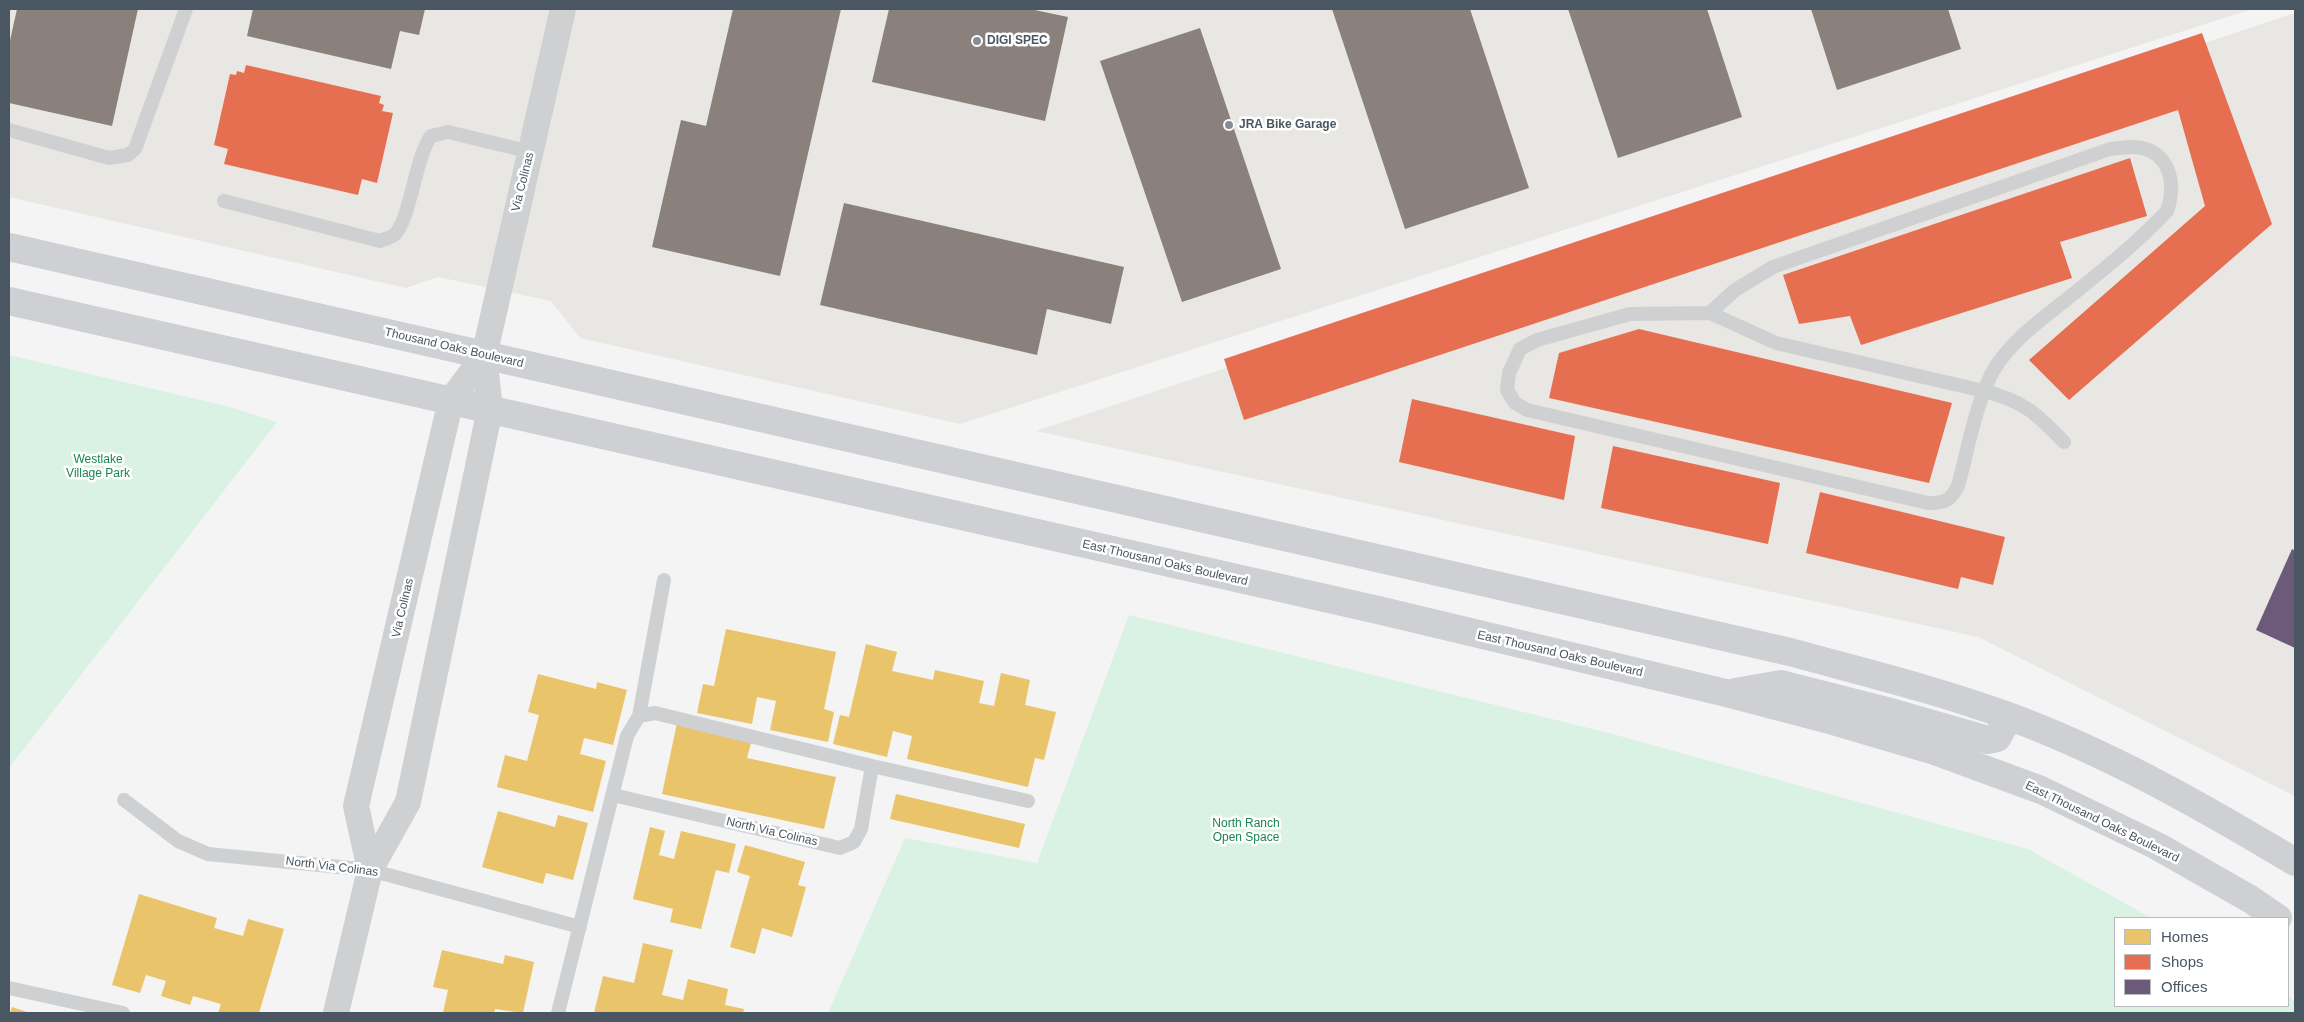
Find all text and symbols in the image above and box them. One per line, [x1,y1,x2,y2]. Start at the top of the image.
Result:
place label: DIGI SPEC [987,34,1048,48]
marker: DIGI SPEC [971,35,983,47]
place label: JRA Bike Garage [1239,118,1336,132]
marker: JRA Bike Garage [1223,119,1235,131]
street label: Via Colinas [509,151,537,213]
street label: Thousand Oaks Boulevard [383,325,525,371]
park label: Westlake Village Park [66,453,130,481]
street label: East Thousand Oaks Boulevard [1081,537,1249,589]
street label: Via Colinas [389,577,417,639]
street label: East Thousand Oaks Boulevard [1476,628,1644,680]
street label: East Thousand Oaks Boulevard [2023,778,2181,866]
street label: North Via Colinas [725,815,819,849]
park label: North Ranch Open Space [1212,817,1280,845]
street label: North Via Colinas [285,854,379,880]
legend [2114,917,2289,1007]
text: Homes [2161,928,2209,945]
text: Shops [2161,953,2204,970]
text: Offices [2161,978,2207,995]

